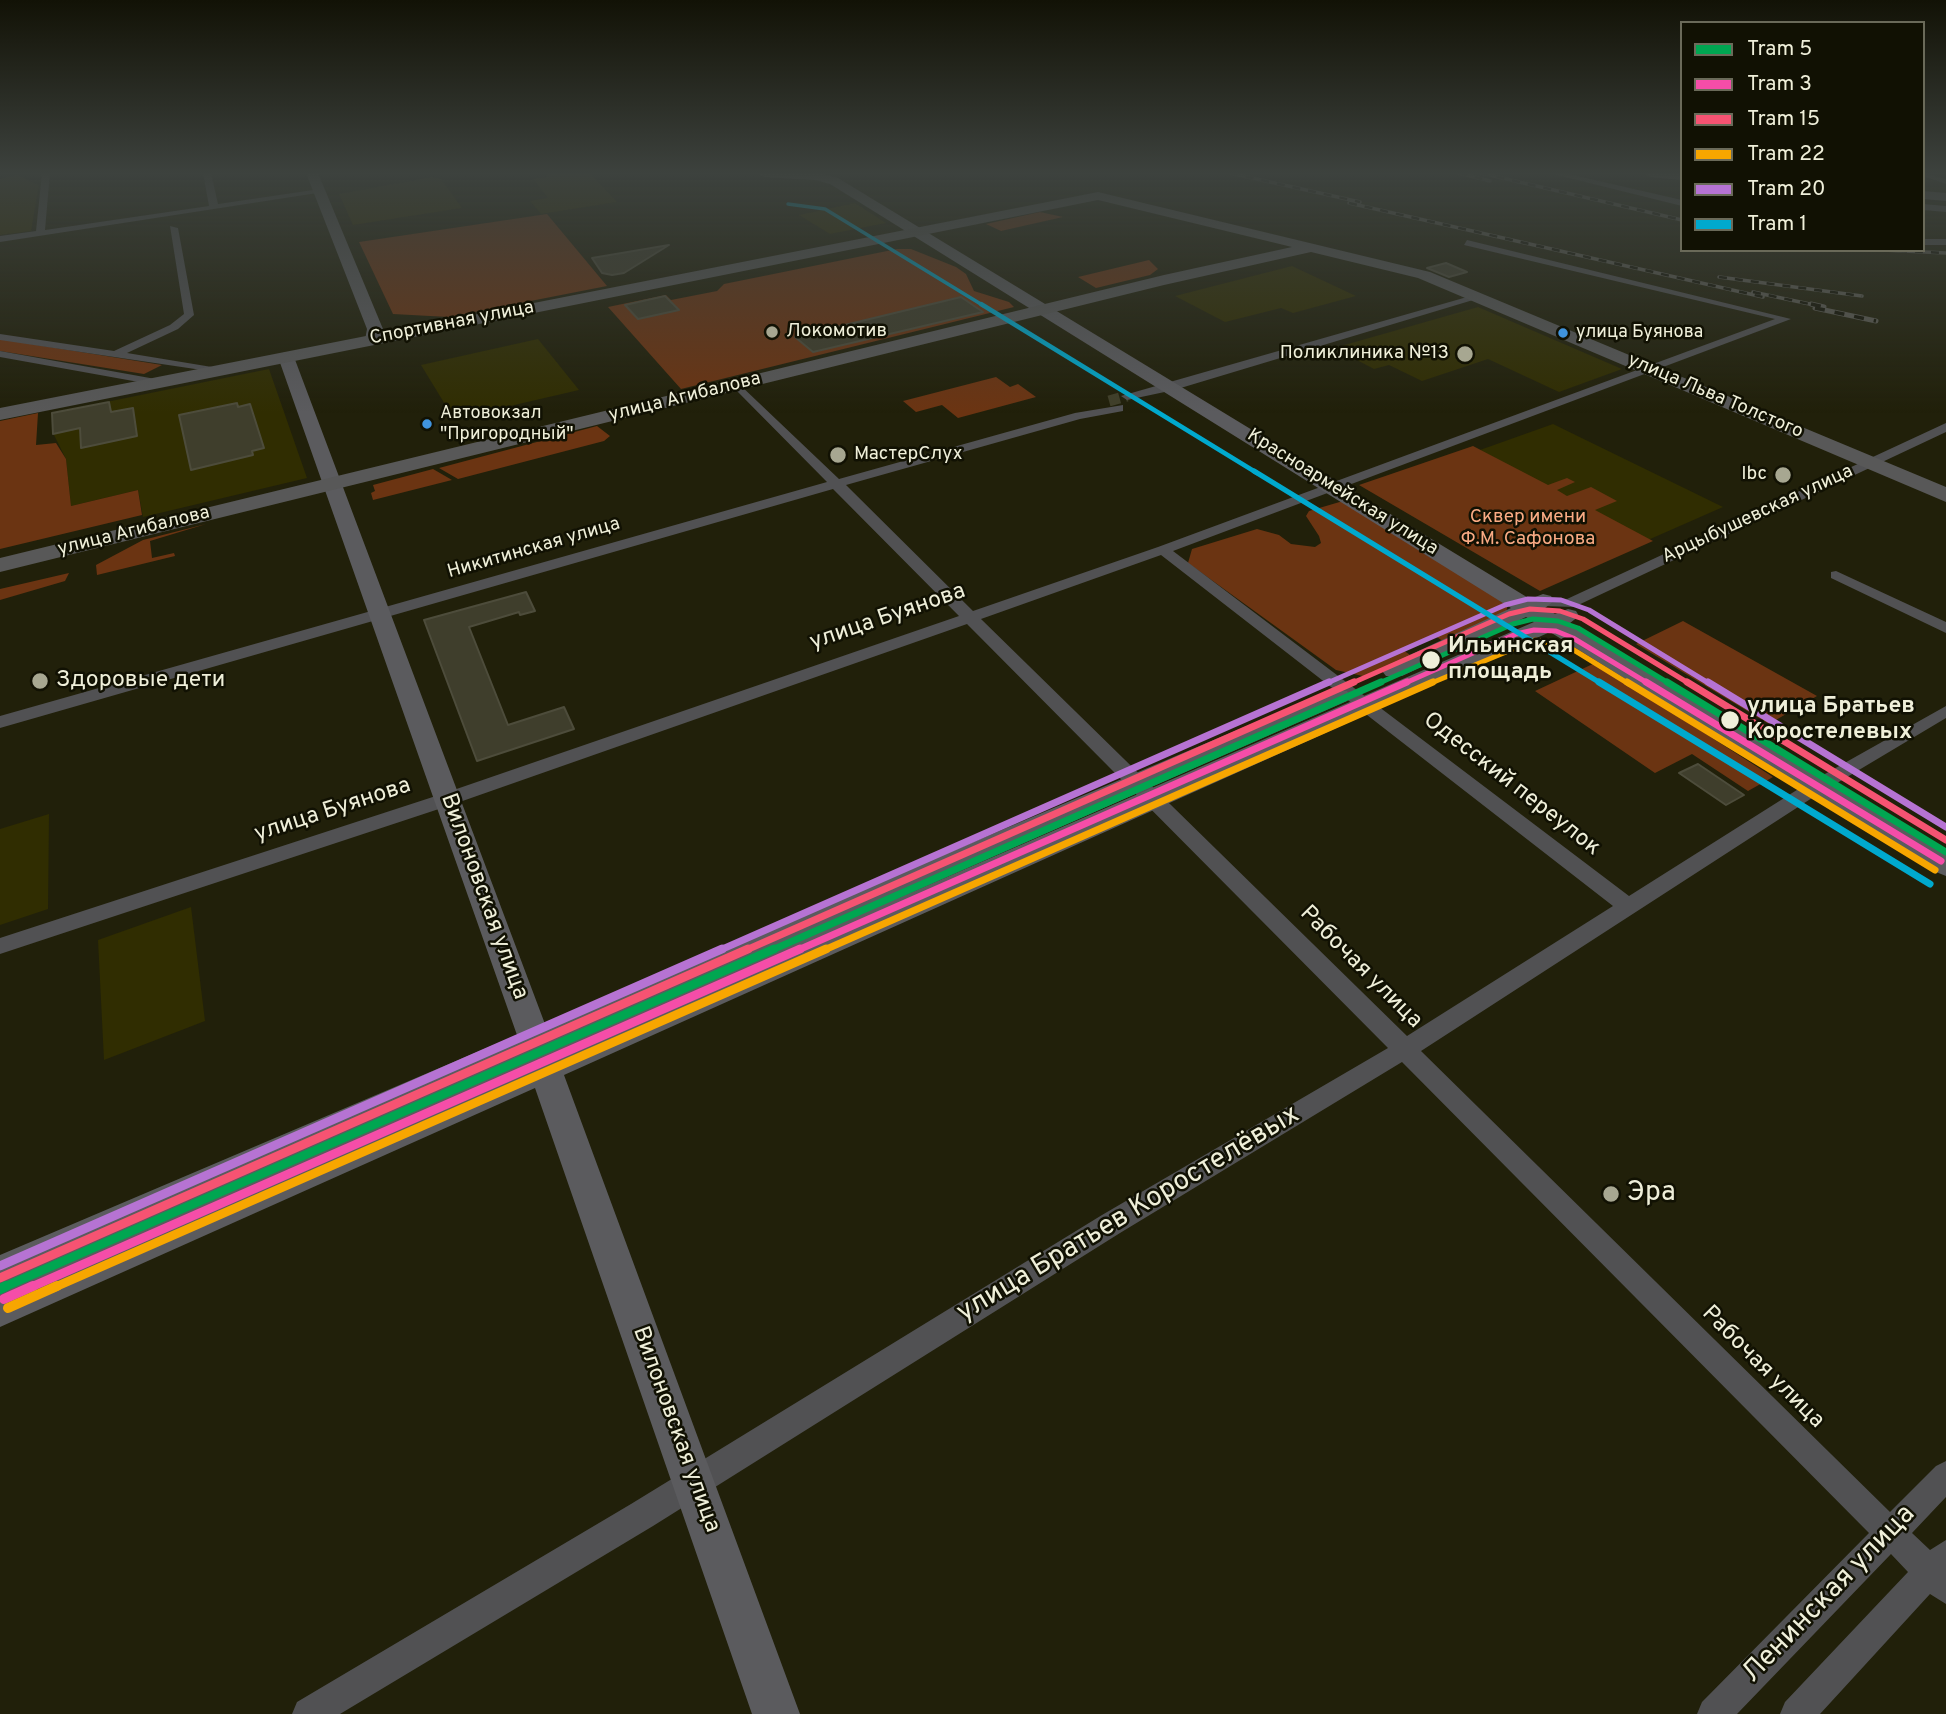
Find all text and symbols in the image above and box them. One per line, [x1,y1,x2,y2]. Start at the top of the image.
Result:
legend [1680,21,1925,252]
text: Tram 5 [1747,36,1812,63]
text: Tram 3 [1747,71,1812,98]
text: Tram 15 [1747,106,1820,133]
text: Tram 22 [1747,141,1825,168]
text: Tram 20 [1747,176,1826,203]
text: Tram 1 [1747,211,1807,238]
street label: Спортивная улица [368,297,536,351]
place label: Локомотив [786,321,887,343]
place label: улица Буянова [1576,322,1703,344]
marker: Локомотив [764,324,780,340]
marker: улица Буянова [1556,326,1570,340]
place label: Поликлиника №13 [1280,343,1449,365]
marker: Поликлиника №13 [1455,344,1475,364]
street label: улица Льва Толстого [1624,350,1806,444]
street label: улица Агибалова [607,368,763,428]
place label: Автовокзал "Пригородный" [440,403,574,446]
marker: Автовокзал "Пригородный" [420,417,434,431]
street label: Красноармейская улица [1242,425,1442,561]
place label: МастерСлух [854,444,962,466]
marker: МастерСлух [828,445,848,465]
street label: Арцыбушевская улица [1659,461,1857,569]
place label: Ibc [1741,464,1767,486]
marker: Ibc [1773,465,1793,485]
street label: улица Агибалова [56,502,212,562]
park label: Cквер имени Ф.М. Сафонова [1461,507,1595,551]
street label: Никитинская улица [445,513,623,585]
street label: улица Буянова [807,578,969,658]
place label: Ильинская площадь [1448,633,1573,687]
marker: Ильинская площадь [1420,649,1442,671]
place label: Здоровые дети [56,667,225,695]
marker: Здоровые дети [30,671,50,691]
place label: улица Братьев Коростелевых [1747,693,1915,747]
street label: Одесский переулок [1417,707,1605,863]
marker: улица Братьев Коростелевых [1719,709,1741,731]
street label: улица Буянова [251,773,415,849]
street label: Вилоновская улица [433,790,533,1004]
street label: Рабочая улица [1293,901,1427,1035]
street label: улица Братьев Коростелёвых [952,1099,1306,1331]
place label: Эра [1627,1177,1676,1211]
marker: Эра [1601,1184,1621,1204]
street label: Рабочая улица [1695,1301,1829,1435]
street label: Вилоновская улица [625,1323,725,1537]
street label: Ленинская улица [1736,1499,1924,1691]

